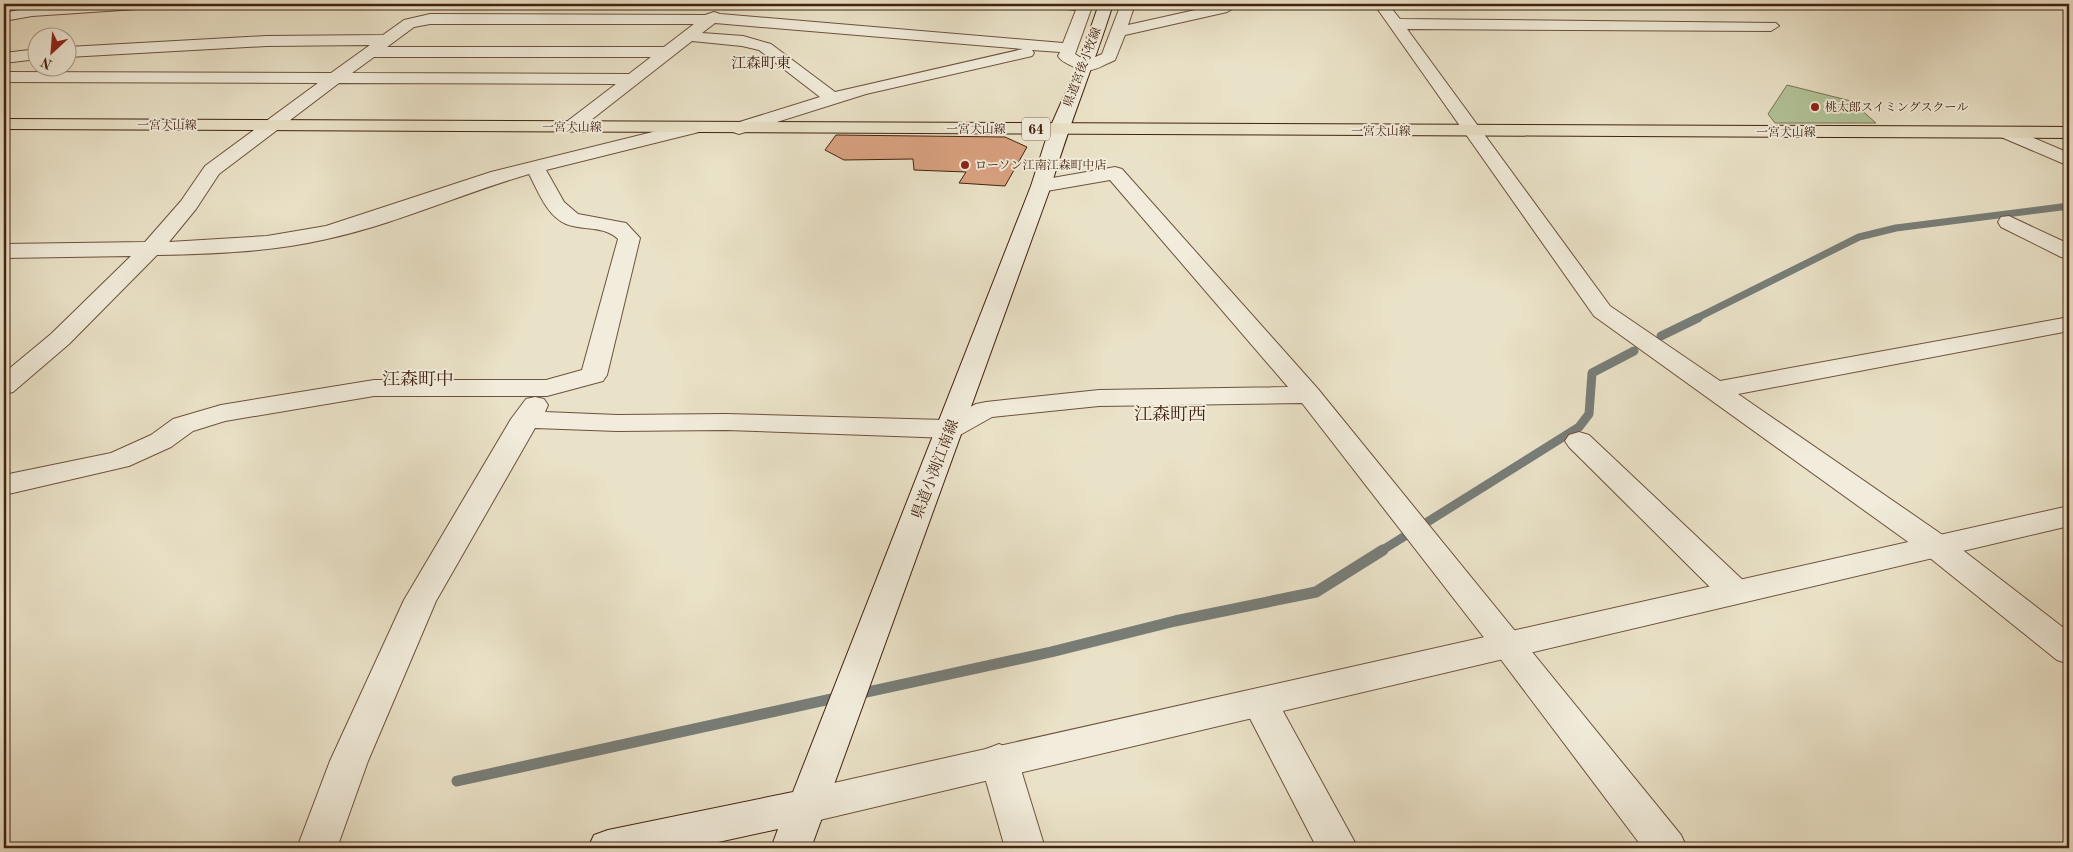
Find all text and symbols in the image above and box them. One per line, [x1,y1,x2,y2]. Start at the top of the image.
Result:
street label: 県道宮後小牧線 [1060,25,1104,109]
north arrow [28,28,78,78]
text: N [39,54,55,71]
district label: 江森町東 [731,55,791,72]
place label: 桃太郎スイミングスクール [1825,100,1968,114]
marker: 桃太郎スイミングスクール [1809,101,1821,113]
street label: 一宮犬山線 [137,118,197,132]
road number: 64 [1022,118,1050,140]
street label: 一宮犬山線 [542,120,602,134]
street label: 一宮犬山線 [946,122,1006,136]
street label: 一宮犬山線 [1351,124,1411,138]
street label: 一宮犬山線 [1756,125,1816,139]
place label: ローソン江南江森町中店 [975,158,1107,172]
marker: ローソン江南江森町中店 [959,159,971,171]
district label: 江森町中 [382,369,454,389]
district label: 江森町西 [1134,404,1206,424]
street label: 県道小渕江南線 [909,417,962,521]

